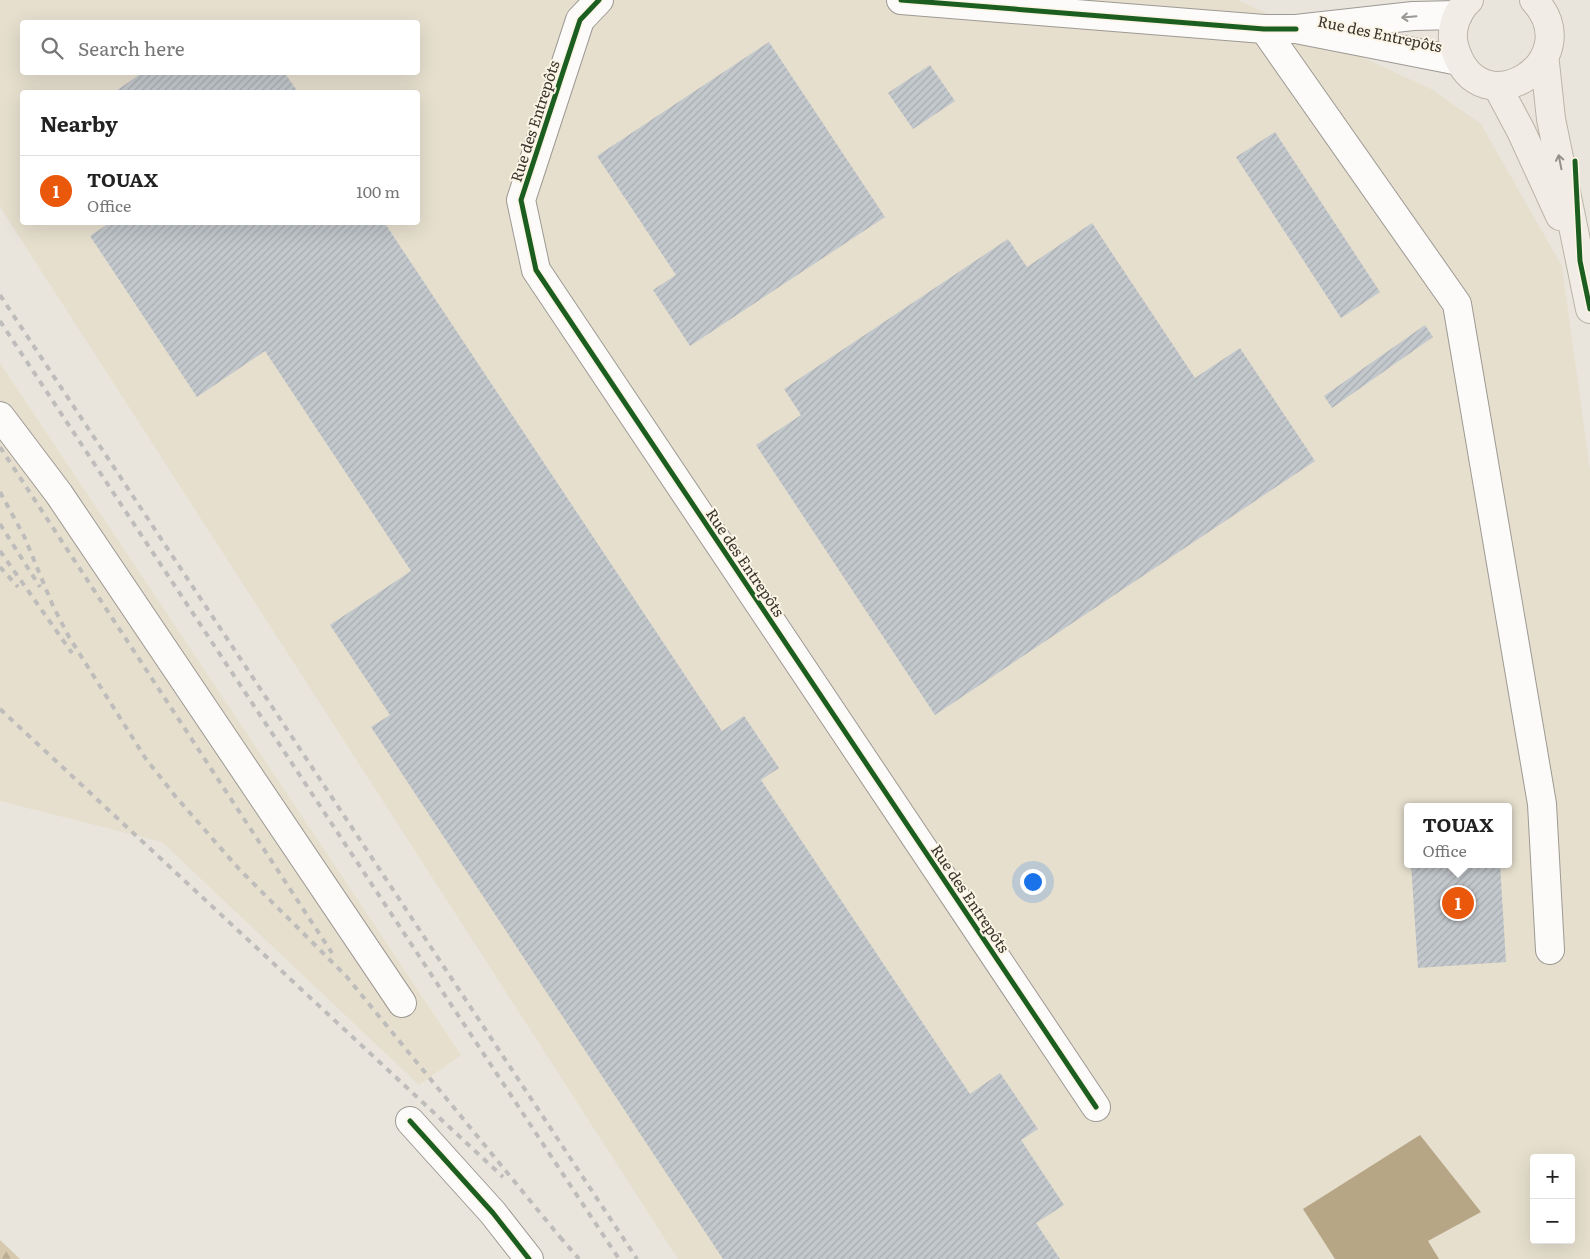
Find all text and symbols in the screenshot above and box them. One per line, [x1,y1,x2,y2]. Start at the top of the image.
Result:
street label: Rue des Entrepôts [1316,9,1445,57]
one-way arrow [1401,12,1417,22]
search box [20,20,420,75]
icon: search [38,34,66,62]
text: Search here [78,34,185,62]
street label: Rue des Entrepôts [504,57,565,185]
text: Nearby [40,107,118,138]
one-way arrow [1554,154,1564,170]
text: TOUAX [87,165,158,193]
text: 1 [53,179,59,203]
text: 100 m [356,179,400,203]
text: Office [87,193,131,217]
street label: Rue des Entrepôts [701,503,791,621]
popup [1404,803,1512,868]
text: TOUAX [1422,810,1494,838]
text: Office [1422,838,1467,862]
street label: Rue des Entrepôts [926,839,1016,957]
your location [1020,869,1046,895]
pin: 1 [1442,884,1474,922]
map controls [1530,1154,1575,1244]
button: + [1530,1154,1575,1199]
button: − [1530,1199,1575,1244]

